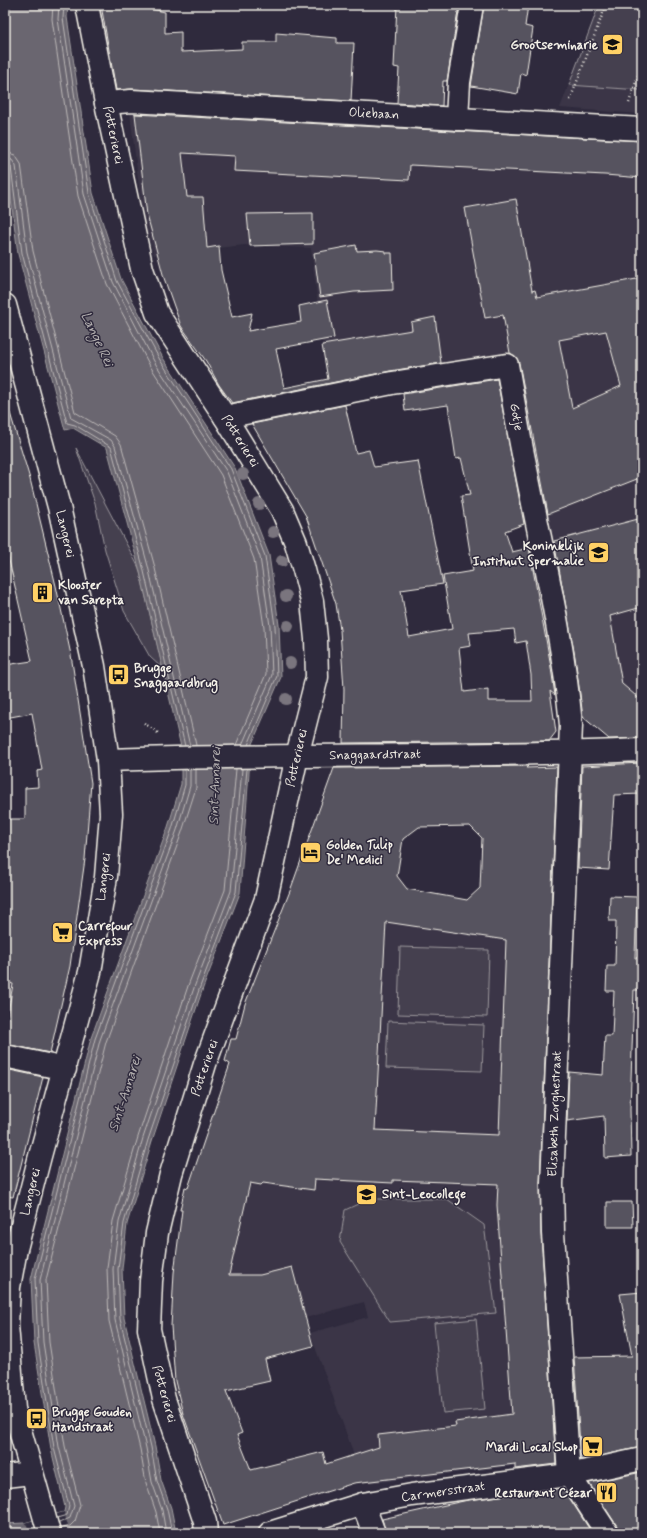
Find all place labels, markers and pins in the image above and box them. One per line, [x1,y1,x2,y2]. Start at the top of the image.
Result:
school or university icon: Grootseminarie [600,32,626,58]
place label: Grootseminarie [511,37,598,54]
place label: Koninklijk Instituut Spermalie [473,538,585,570]
school or university icon: Koninklijk Instituut Spermalie [586,540,612,566]
place label: Klooster van Sarepta [58,577,125,609]
building icon: Klooster van Sarepta [30,579,56,605]
place label: Brugge Snaggaardbrug [134,660,218,694]
bus stop icon: Brugge Snaggaardbrug [106,662,132,688]
place label: Golden Tulip De' Medici [326,837,393,869]
hotel icon: Golden Tulip De' Medici [298,839,324,865]
place label: Carrefour Express [78,918,133,950]
supermarket icon: Carrefour Express [49,920,75,946]
school or university icon: Sint-Leocollege [353,1181,379,1207]
place label: Sint-Leocollege [382,1186,466,1206]
place label: Brugge Gouden Handstraat [52,1404,132,1436]
bus stop icon: Brugge Gouden Handstraat [23,1406,49,1432]
supermarket icon: Mardi Local Shop [580,1434,606,1460]
place label: Mardi Local Shop [486,1439,578,1456]
restaurant icon: Restaurant Cézar [594,1480,620,1506]
place label: Restaurant Cézar [495,1485,593,1502]

